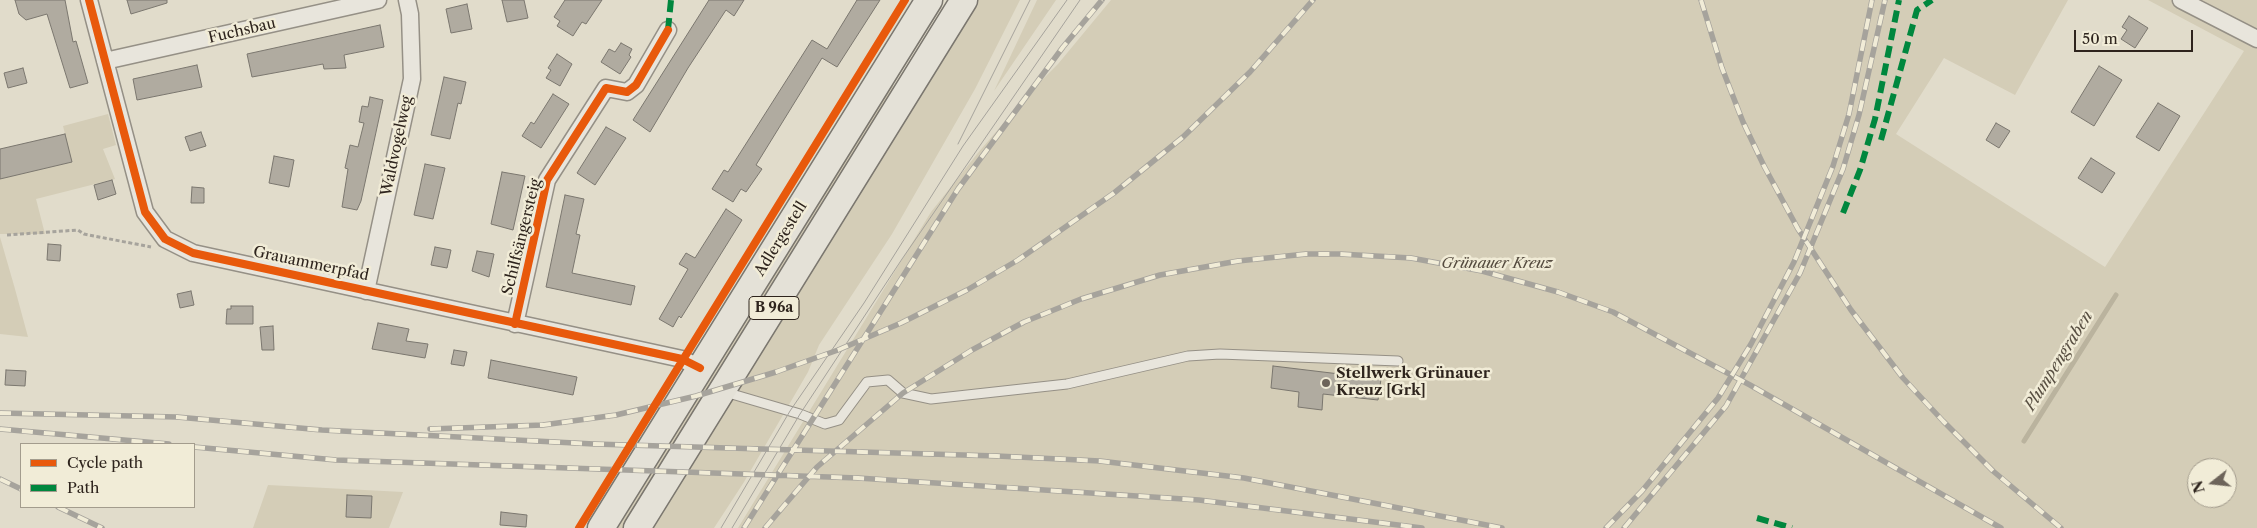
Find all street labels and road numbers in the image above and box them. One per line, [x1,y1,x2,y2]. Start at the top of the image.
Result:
street label: Fuchsbau [206,14,278,48]
street label: Waldvogelweg [378,94,416,198]
street label: Schilfsängersteig [499,177,545,297]
street label: Adlergestell [751,198,811,280]
street label: Grauammerpfad [252,243,370,285]
road number: B 96a [749,296,799,320]

